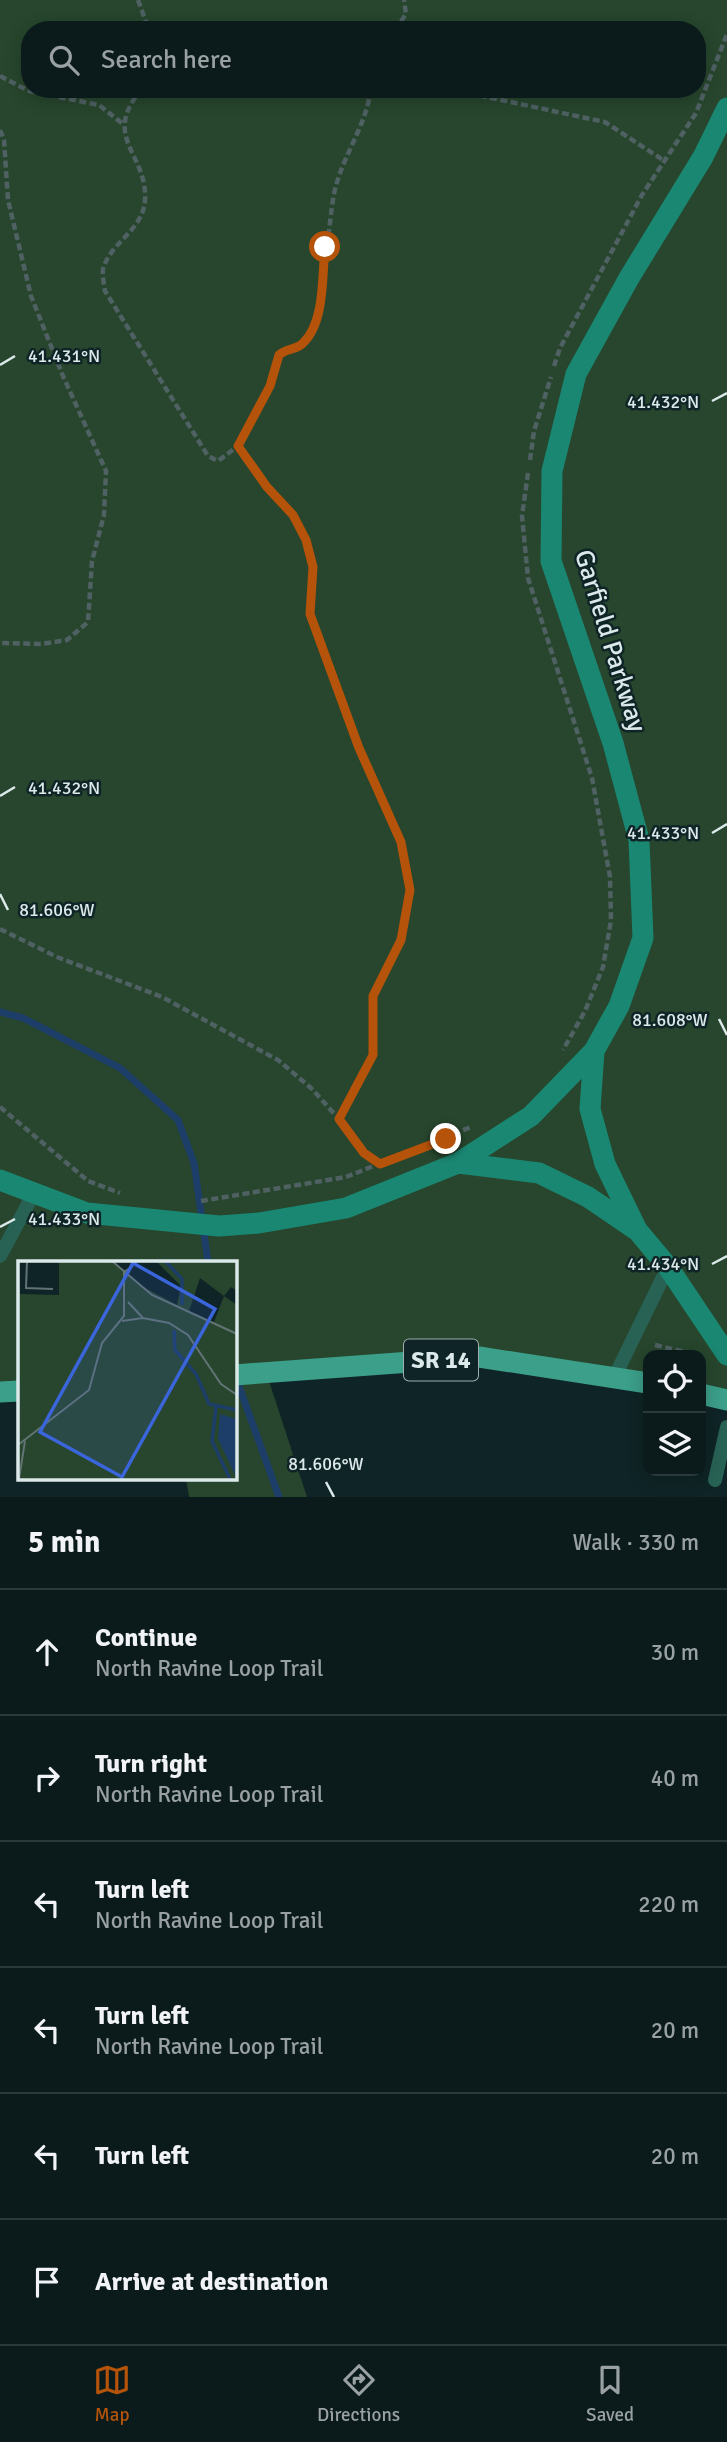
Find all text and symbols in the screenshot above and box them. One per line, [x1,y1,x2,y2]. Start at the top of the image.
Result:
search box [21,21,706,98]
icon: search [45,41,83,79]
text: Search here [101,44,232,76]
route start [309,231,340,262]
text: 41.431°N [28,345,100,367]
text: 41.432°N [627,391,699,413]
street label: Garfield Parkway [567,546,653,736]
text: 41.432°N [28,777,100,799]
text: 41.433°N [627,822,699,844]
text: 81.606°W [19,899,95,921]
text: 81.608°W [632,1009,708,1031]
route end [430,1123,461,1154]
text: 41.433°N [28,1208,100,1230]
text: 41.434°N [627,1253,699,1275]
inset map [18,1261,236,1479]
road number: SR 14 [404,1340,478,1380]
map controls [643,1350,706,1476]
button: locate [643,1350,706,1413]
button: layers [643,1413,706,1476]
text: 81.606°W [288,1453,364,1475]
text: 5 min [28,1524,100,1561]
text: Walk · 330 m [573,1528,699,1557]
text: Continue [95,1622,197,1654]
icon: ahead [28,1633,66,1671]
text: 30 m [651,1638,699,1667]
text: North Ravine Loop Trail [95,1654,323,1683]
text: Turn right [95,1748,207,1780]
icon: right [28,1759,66,1797]
text: 40 m [651,1764,699,1793]
text: North Ravine Loop Trail [95,1780,323,1809]
text: Turn left [95,1874,189,1906]
icon: left [28,1885,66,1923]
text: 220 m [638,1890,699,1919]
text: North Ravine Loop Trail [95,1906,323,1935]
text: Turn left [95,2000,189,2032]
icon: left [28,2011,66,2049]
text: 20 m [651,2016,699,2045]
text: North Ravine Loop Trail [95,2032,323,2061]
icon: left [28,2137,66,2175]
text: Turn left [95,2140,189,2172]
text: 20 m [651,2142,699,2171]
icon: arrive [28,2263,66,2301]
text: Arrive at destination [95,2266,328,2298]
tab: Map [93,2361,131,2427]
tab: Directions [317,2361,400,2427]
tab: Saved [586,2361,634,2427]

